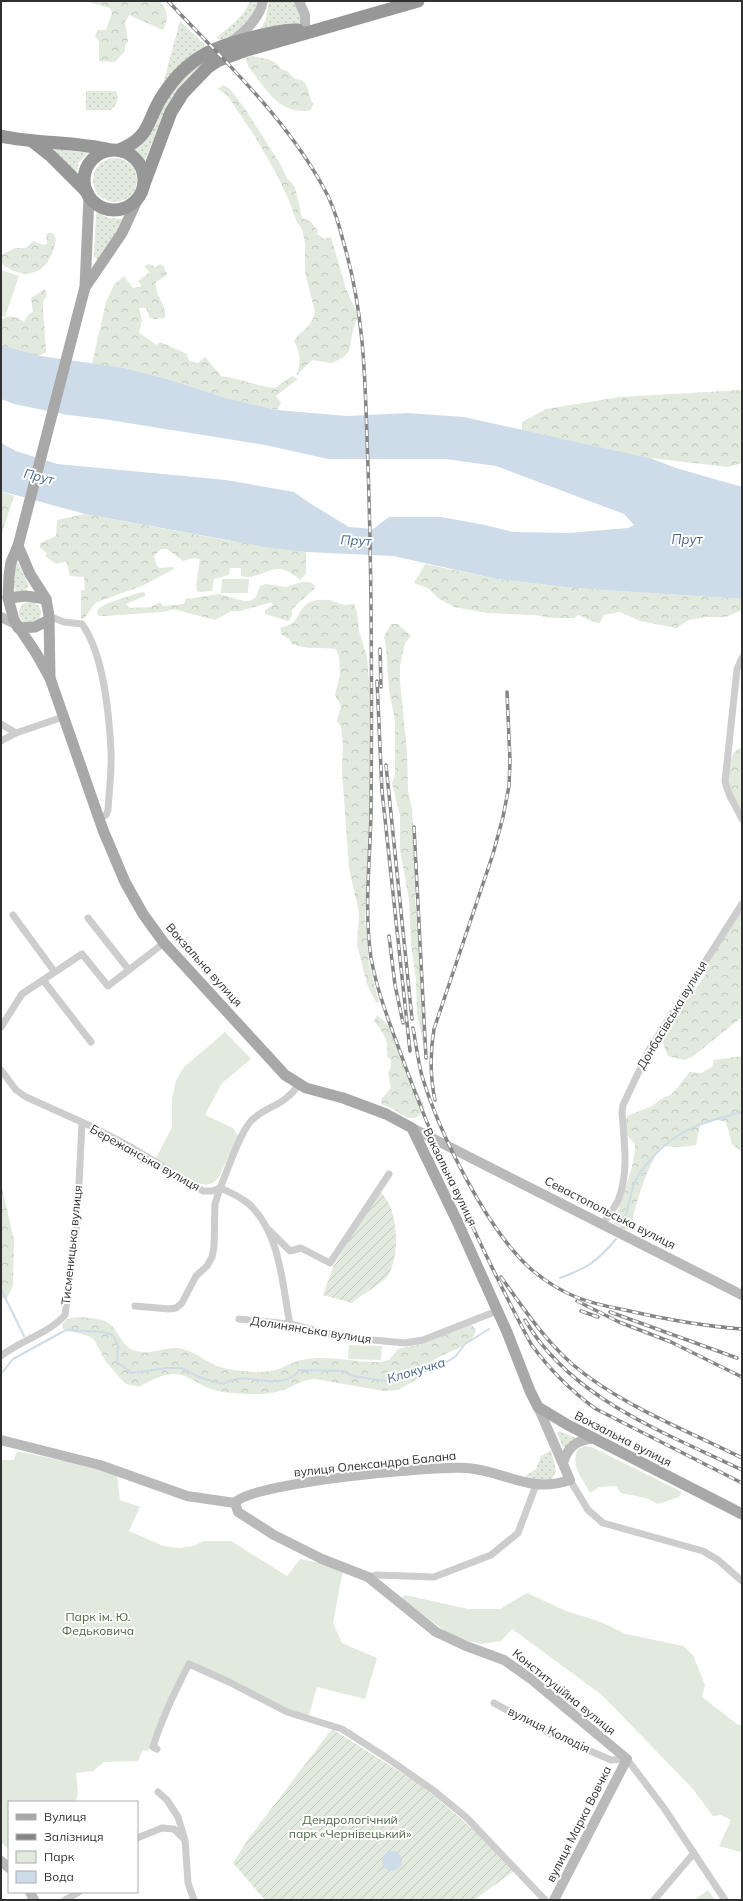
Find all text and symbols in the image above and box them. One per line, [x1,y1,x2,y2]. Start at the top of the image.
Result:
water label: Прут [22,465,57,488]
water label: Прут [340,531,373,549]
water label: Прут [672,531,703,547]
street label: Вокзальна вулиця [163,920,246,1010]
street label: Донбасівська вулиця [633,958,710,1072]
street label: Бережанська вулиця [88,1121,203,1194]
street label: Вокзальна вулиця [420,1125,481,1228]
street label: Севастопольська вулиця [542,1173,678,1252]
street label: Тисменицька вулиця [58,1184,85,1306]
street label: Долинянська вулиця [250,1313,373,1346]
water label: Клокучка [385,1354,447,1386]
street label: Вокзальна вулиця [572,1408,674,1470]
street label: вулиця Олександра Балана [293,1448,457,1479]
park label: Парк ім. Ю. Федьковича [62,1609,134,1638]
street label: Конституційна вулиця [510,1645,619,1738]
street label: вулиця Колодія [506,1703,593,1756]
street label: вулиця Марка Вовчка [543,1763,614,1884]
legend [8,1801,138,1893]
text: Вулиця [44,1809,86,1824]
park label: Дендрологічний парк «Чернівецький» [289,1812,412,1841]
text: Залізниця [44,1829,104,1844]
text: Парк [44,1849,75,1864]
text: Вода [44,1869,74,1884]

